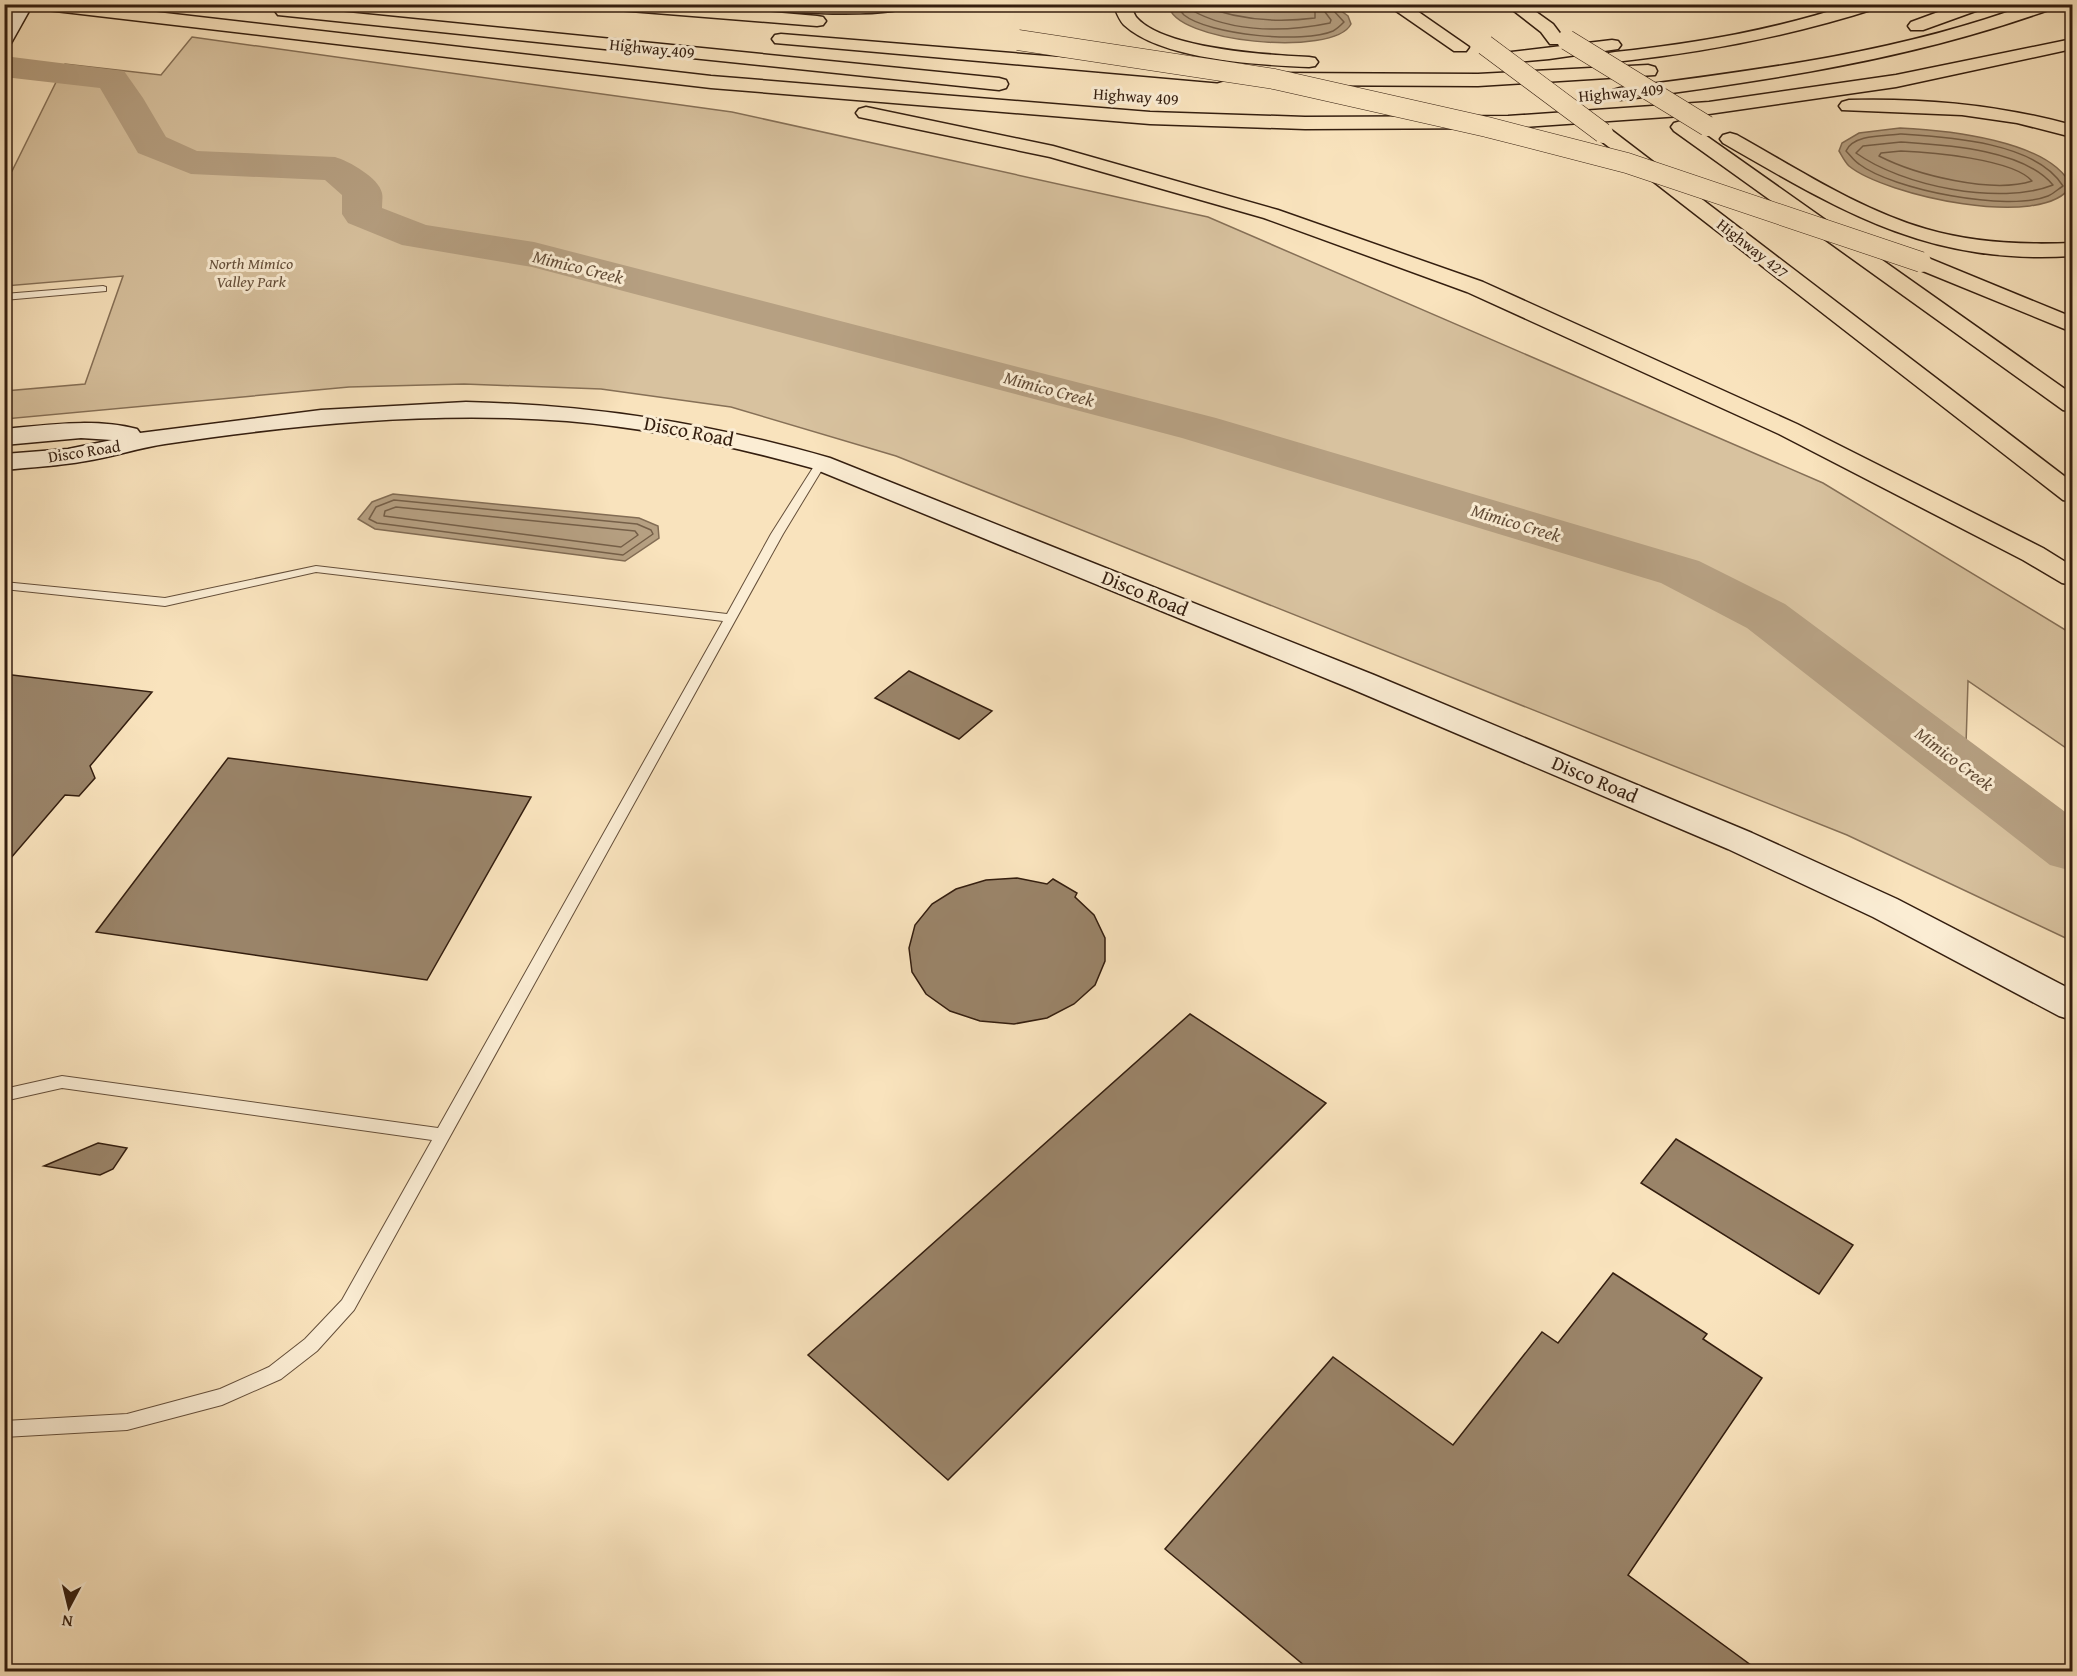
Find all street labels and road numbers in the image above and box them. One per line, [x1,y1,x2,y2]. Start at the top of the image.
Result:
street label: Highway 409 [608,32,696,64]
street label: Highway 409 [1577,76,1665,108]
street label: Highway 409 [1093,81,1180,111]
street label: Highway 427 [1712,212,1794,284]
street label: Disco Road [642,408,737,453]
street label: Disco Road [46,433,122,469]
street label: Disco Road [1098,562,1193,623]
street label: Disco Road [1548,747,1643,810]

